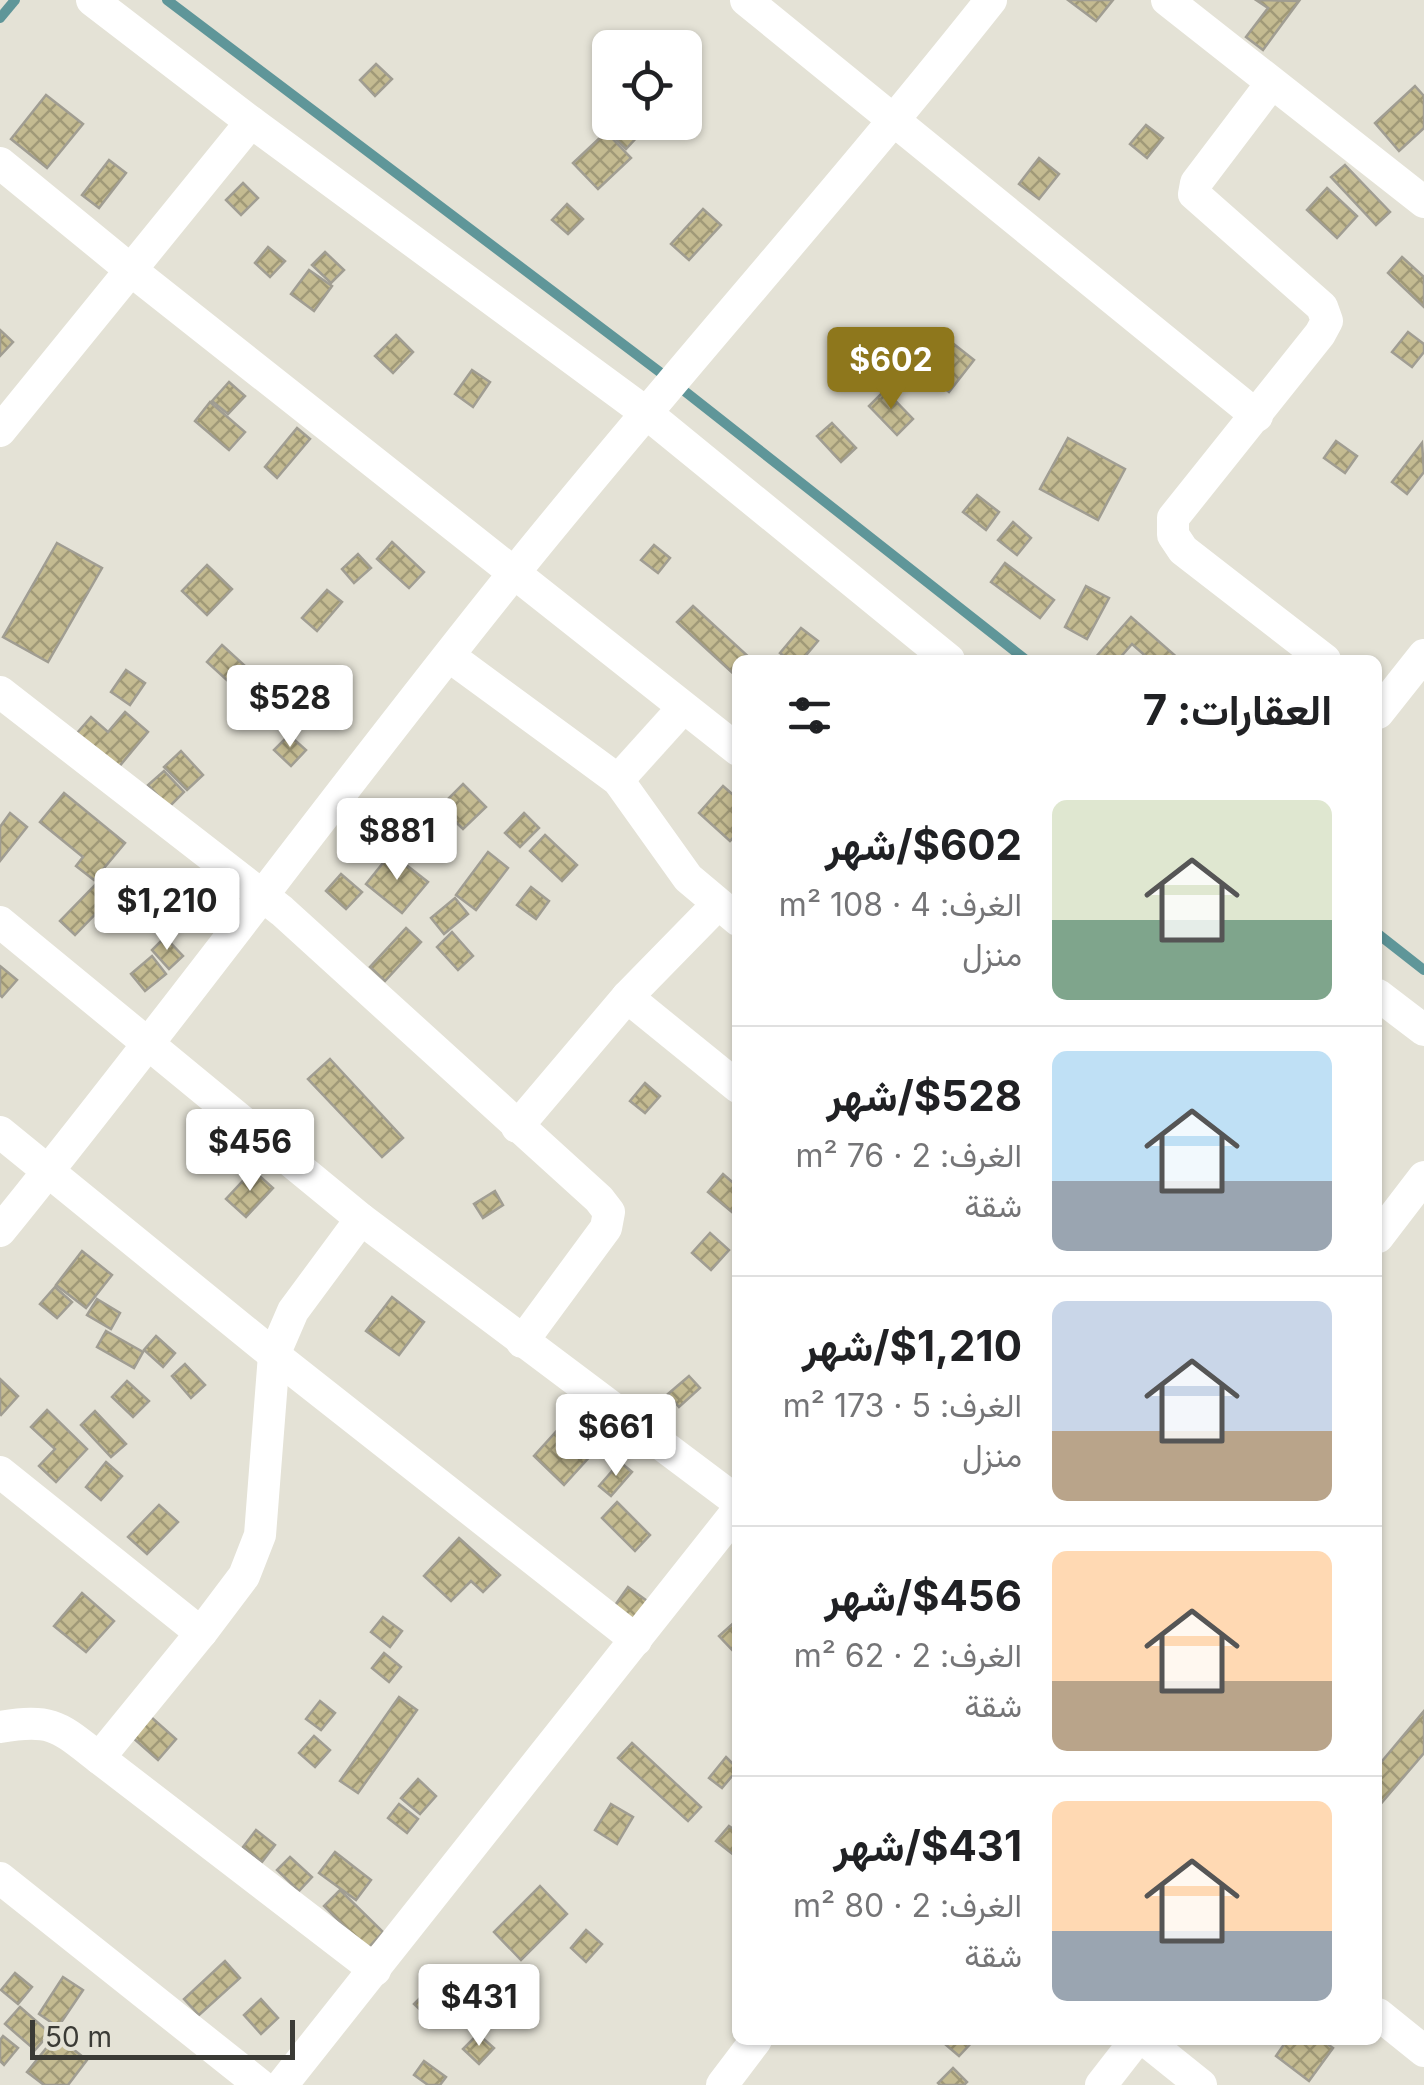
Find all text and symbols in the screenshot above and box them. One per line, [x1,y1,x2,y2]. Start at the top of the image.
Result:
map controls [592,30,702,140]
button: locate [592,30,702,140]
pin: $602 [832,327,950,412]
text: $602 [849,340,933,379]
pin: $528 [231,665,349,750]
text: $528 [249,678,331,717]
text: العقارات: 7 [1143,684,1332,735]
icon: filters [782,688,837,743]
pin: $881 [338,798,456,883]
text: $881 [359,811,435,850]
text: $602/شهر [825,819,1022,870]
icon: home [1132,840,1252,960]
pin: $1,210 [86,868,248,953]
text: $1,210 [117,881,217,920]
text: الغرف: 4 · 108 m² [779,885,1022,924]
text: منزل [962,935,1022,974]
text: $528/شهر [826,1070,1022,1121]
icon: home [1132,1091,1252,1211]
pin: $456 [191,1109,309,1194]
text: $456 [208,1122,292,1161]
text: الغرف: 2 · 76 m² [796,1136,1022,1175]
text: شقة [964,1186,1022,1225]
text: $1,210/شهر [802,1320,1022,1371]
icon: home [1132,1341,1252,1461]
text: الغرف: 5 · 173 m² [783,1386,1022,1425]
pin: $661 [557,1394,675,1479]
text: $661 [578,1407,654,1446]
text: منزل [962,1436,1022,1475]
text: $456/شهر [825,1570,1022,1621]
icon: home [1132,1591,1252,1711]
text: الغرف: 2 · 62 m² [794,1636,1022,1675]
text: شقة [964,1686,1022,1725]
text: $431/شهر [833,1820,1022,1871]
icon: home [1132,1841,1252,1961]
text: الغرف: 2 · 80 m² [793,1886,1022,1925]
text: شقة [964,1936,1022,1975]
pin: $431 [420,1964,538,2049]
text: $431 [440,1977,518,2016]
scale bar [30,2015,295,2060]
text: 50 m [45,2020,112,2054]

